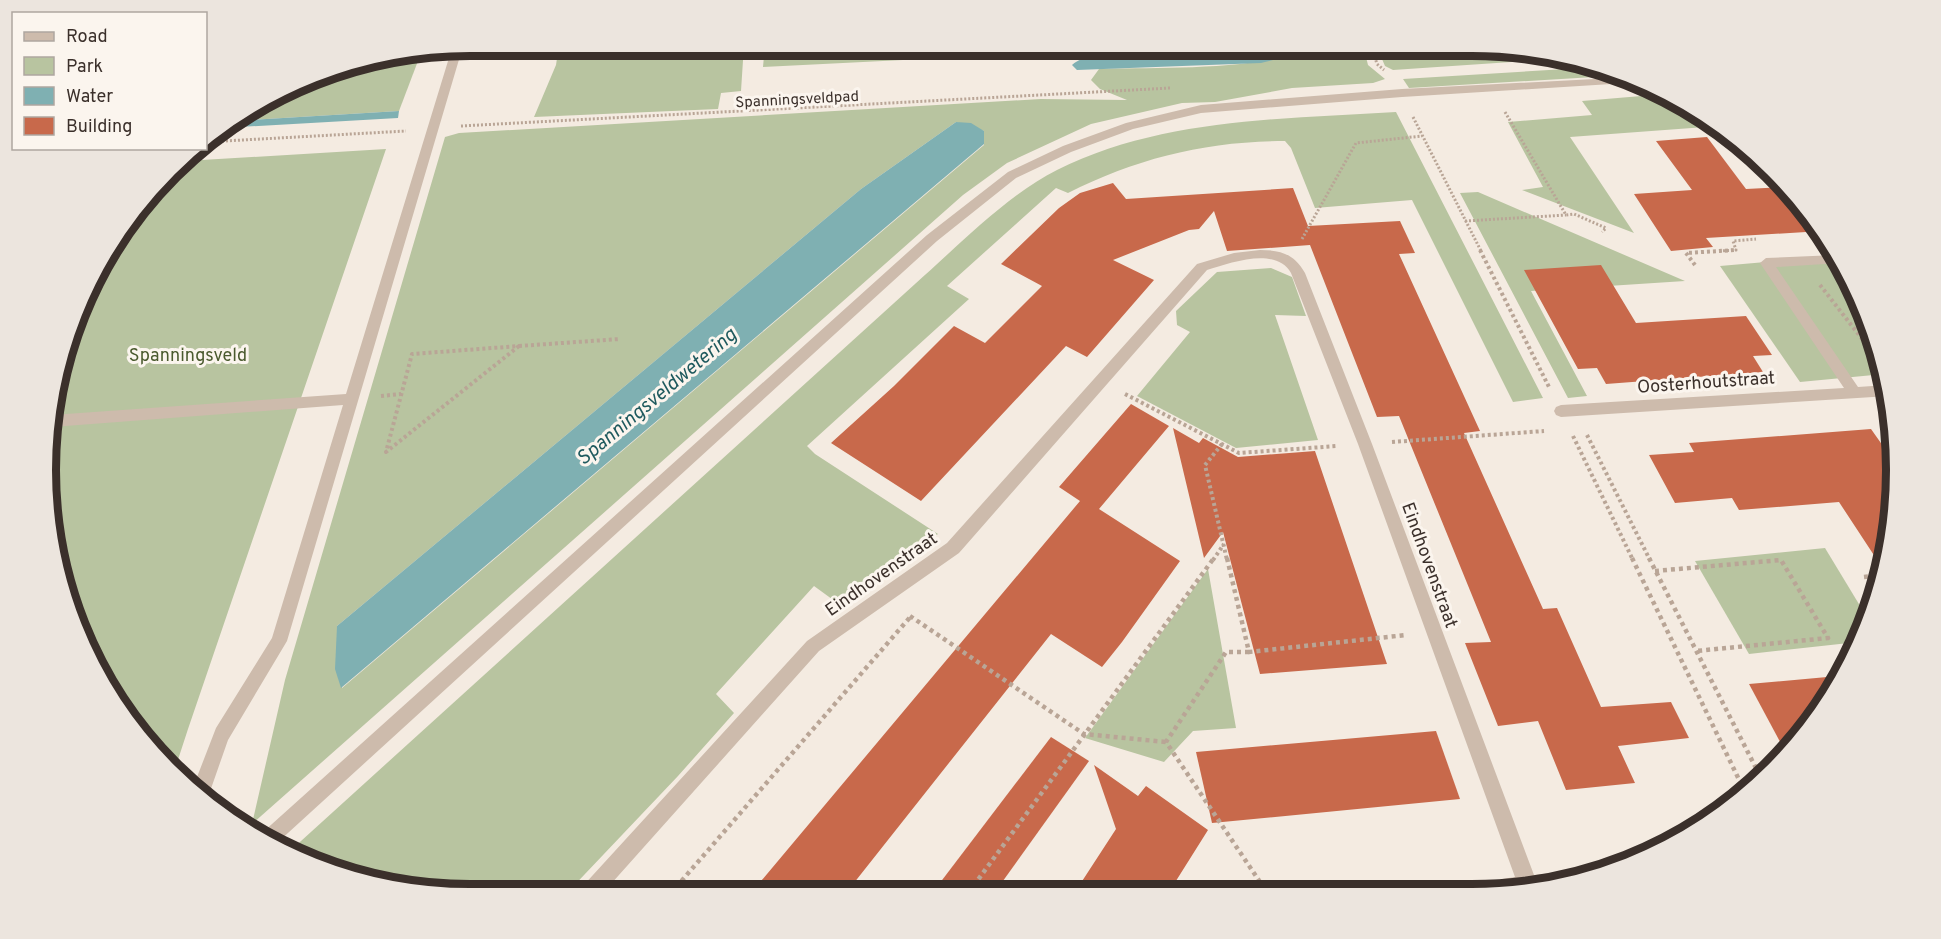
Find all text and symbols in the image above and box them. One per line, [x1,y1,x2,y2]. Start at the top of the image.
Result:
legend [12,12,207,150]
text: Road [66,26,108,49]
text: Park [66,56,103,79]
text: Water [66,86,113,109]
street label: Spanningsveldpad [735,88,859,113]
text: Building [66,116,132,139]
water label: Spanningsveldwetering [572,322,744,472]
park label: Spanningsveld [129,345,247,368]
street label: Oosterhoutstraat [1636,367,1776,400]
street label: Eindhovenstraat [1395,500,1462,631]
street label: Eindhovenstraat [821,528,942,622]

